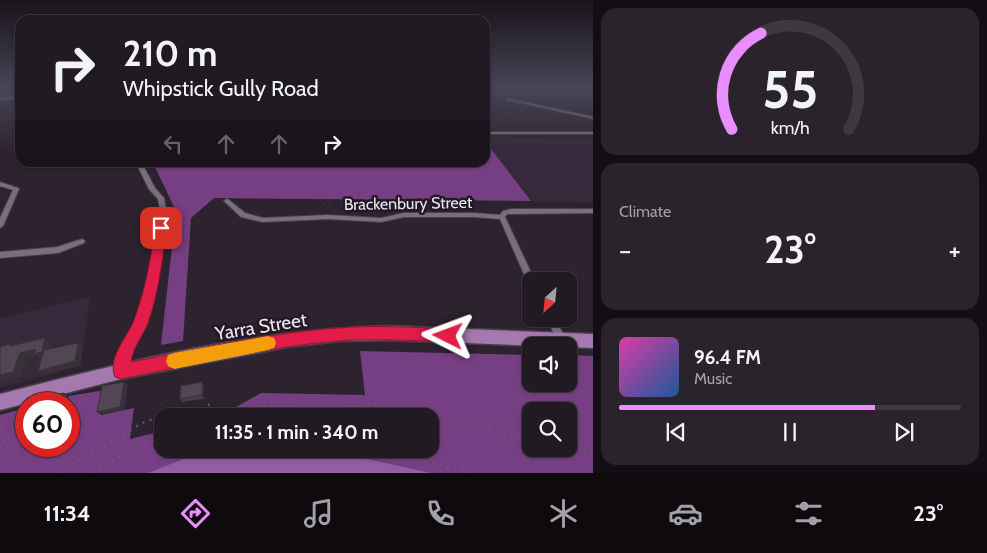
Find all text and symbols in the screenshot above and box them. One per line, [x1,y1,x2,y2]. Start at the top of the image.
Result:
text: 210 m [123,32,217,75]
icon: right [40,35,105,100]
text: 55 [762,58,818,121]
text: Whipstick Gully Road [123,75,319,102]
text: km/h [770,117,810,138]
icon: left [159,130,187,158]
icon: ahead [212,130,240,158]
icon: ahead [265,130,293,158]
icon: right [318,130,346,158]
street label: Brackenbury Street [344,193,473,214]
text: Climate [619,202,671,221]
pin [140,207,182,249]
icon: arrive [147,214,175,242]
text: 23° [764,226,816,273]
text: − [619,233,631,267]
text: + [949,233,961,267]
north arrow [522,272,578,328]
map controls [522,272,577,457]
street label: Yarra Street [212,308,309,345]
position arrow [421,309,473,361]
button: sound [522,337,577,392]
text: 96.4 FM [694,346,761,369]
text: Music [694,369,732,388]
speed limit sign: 60 [15,392,80,457]
button: search [522,402,577,457]
icon: previous [662,418,690,446]
icon: pause [776,418,804,446]
icon: next [890,418,918,446]
text: 11:35 · 1 min · 340 m [215,421,378,444]
icon: directions [178,496,213,531]
icon: music [301,496,336,531]
icon: phone [423,496,458,531]
icon: climate [546,496,581,531]
icon: car [668,496,703,531]
icon: filters [791,496,826,531]
text: 11:34 [44,500,90,527]
text: 23° [913,500,943,527]

